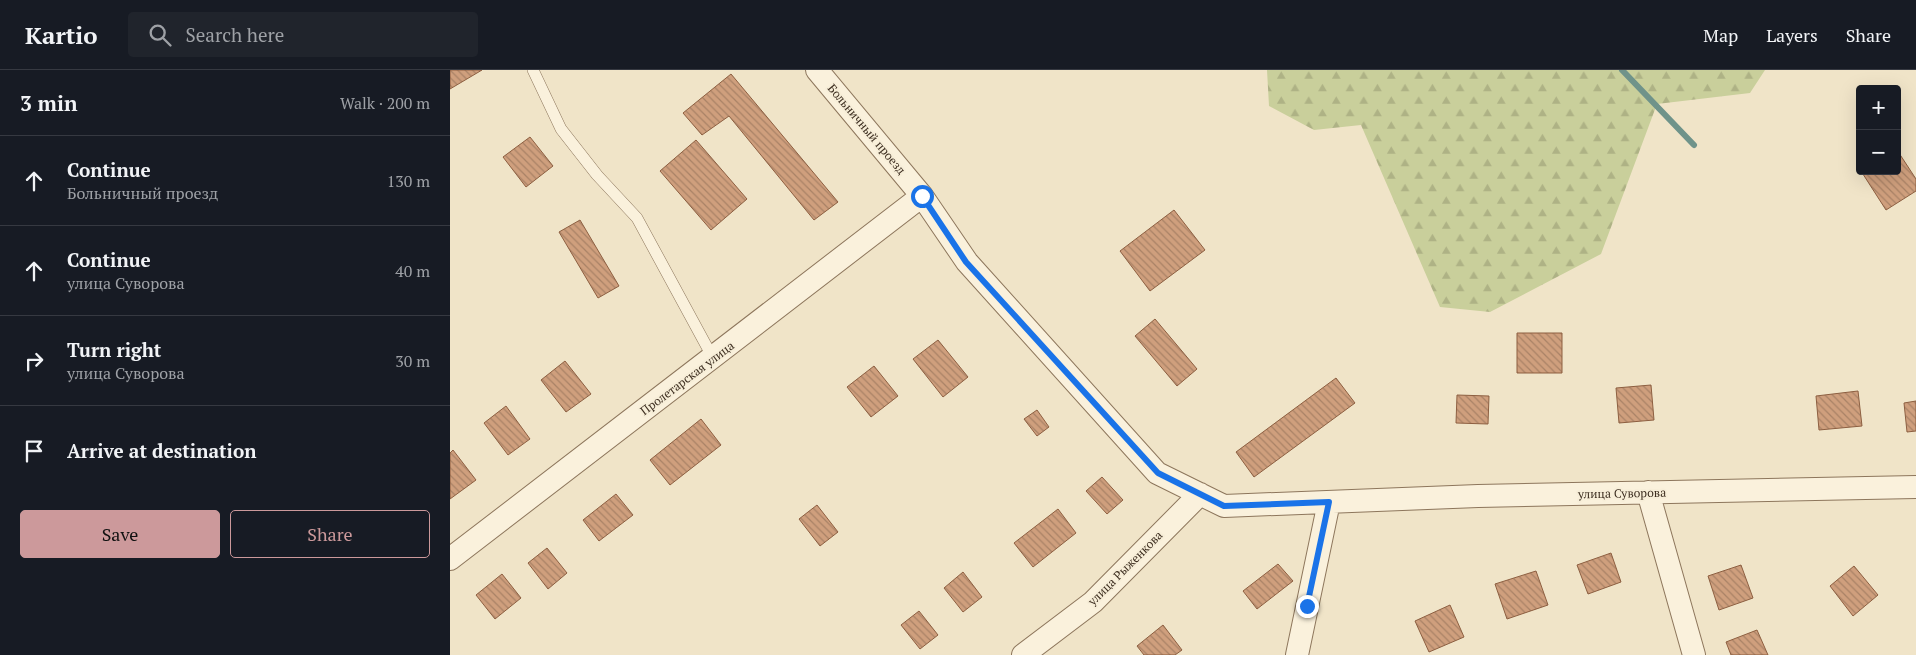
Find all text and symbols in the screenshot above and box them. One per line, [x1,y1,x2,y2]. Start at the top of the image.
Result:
search box [128,12,478,57]
text: Kartio [25,19,98,51]
icon: search [146,21,174,49]
text: Search here [186,22,284,47]
text: Map [1703,23,1738,47]
text: Layers [1766,23,1818,47]
text: Share [1846,23,1891,47]
street label: Больничный проезд [825,81,909,177]
map controls [1856,85,1901,175]
button: + [1856,85,1901,130]
text: 3 min [20,89,77,117]
text: Walk · 200 m [340,92,430,114]
button: − [1856,130,1901,175]
text: Continue [67,157,151,182]
icon: ahead [20,167,48,195]
text: 130 m [387,170,430,192]
text: Больничный проезд [67,182,218,204]
route start [911,185,934,208]
text: Continue [67,247,151,272]
icon: ahead [20,257,48,285]
text: 40 m [395,260,430,282]
text: улица Суворова [67,272,185,294]
text: Turn right [67,337,161,362]
street label: Пролетарская улица [637,338,737,418]
icon: right [20,347,48,375]
text: 30 m [395,350,430,372]
text: улица Суворова [67,362,185,384]
icon: arrive [20,437,48,465]
text: Arrive at destination [67,438,256,463]
street label: улица Суворова [1577,485,1666,501]
button: Save [20,510,220,558]
button: Share [230,510,430,558]
street label: улица Рыженкова [1084,528,1165,609]
route end [1296,595,1319,618]

